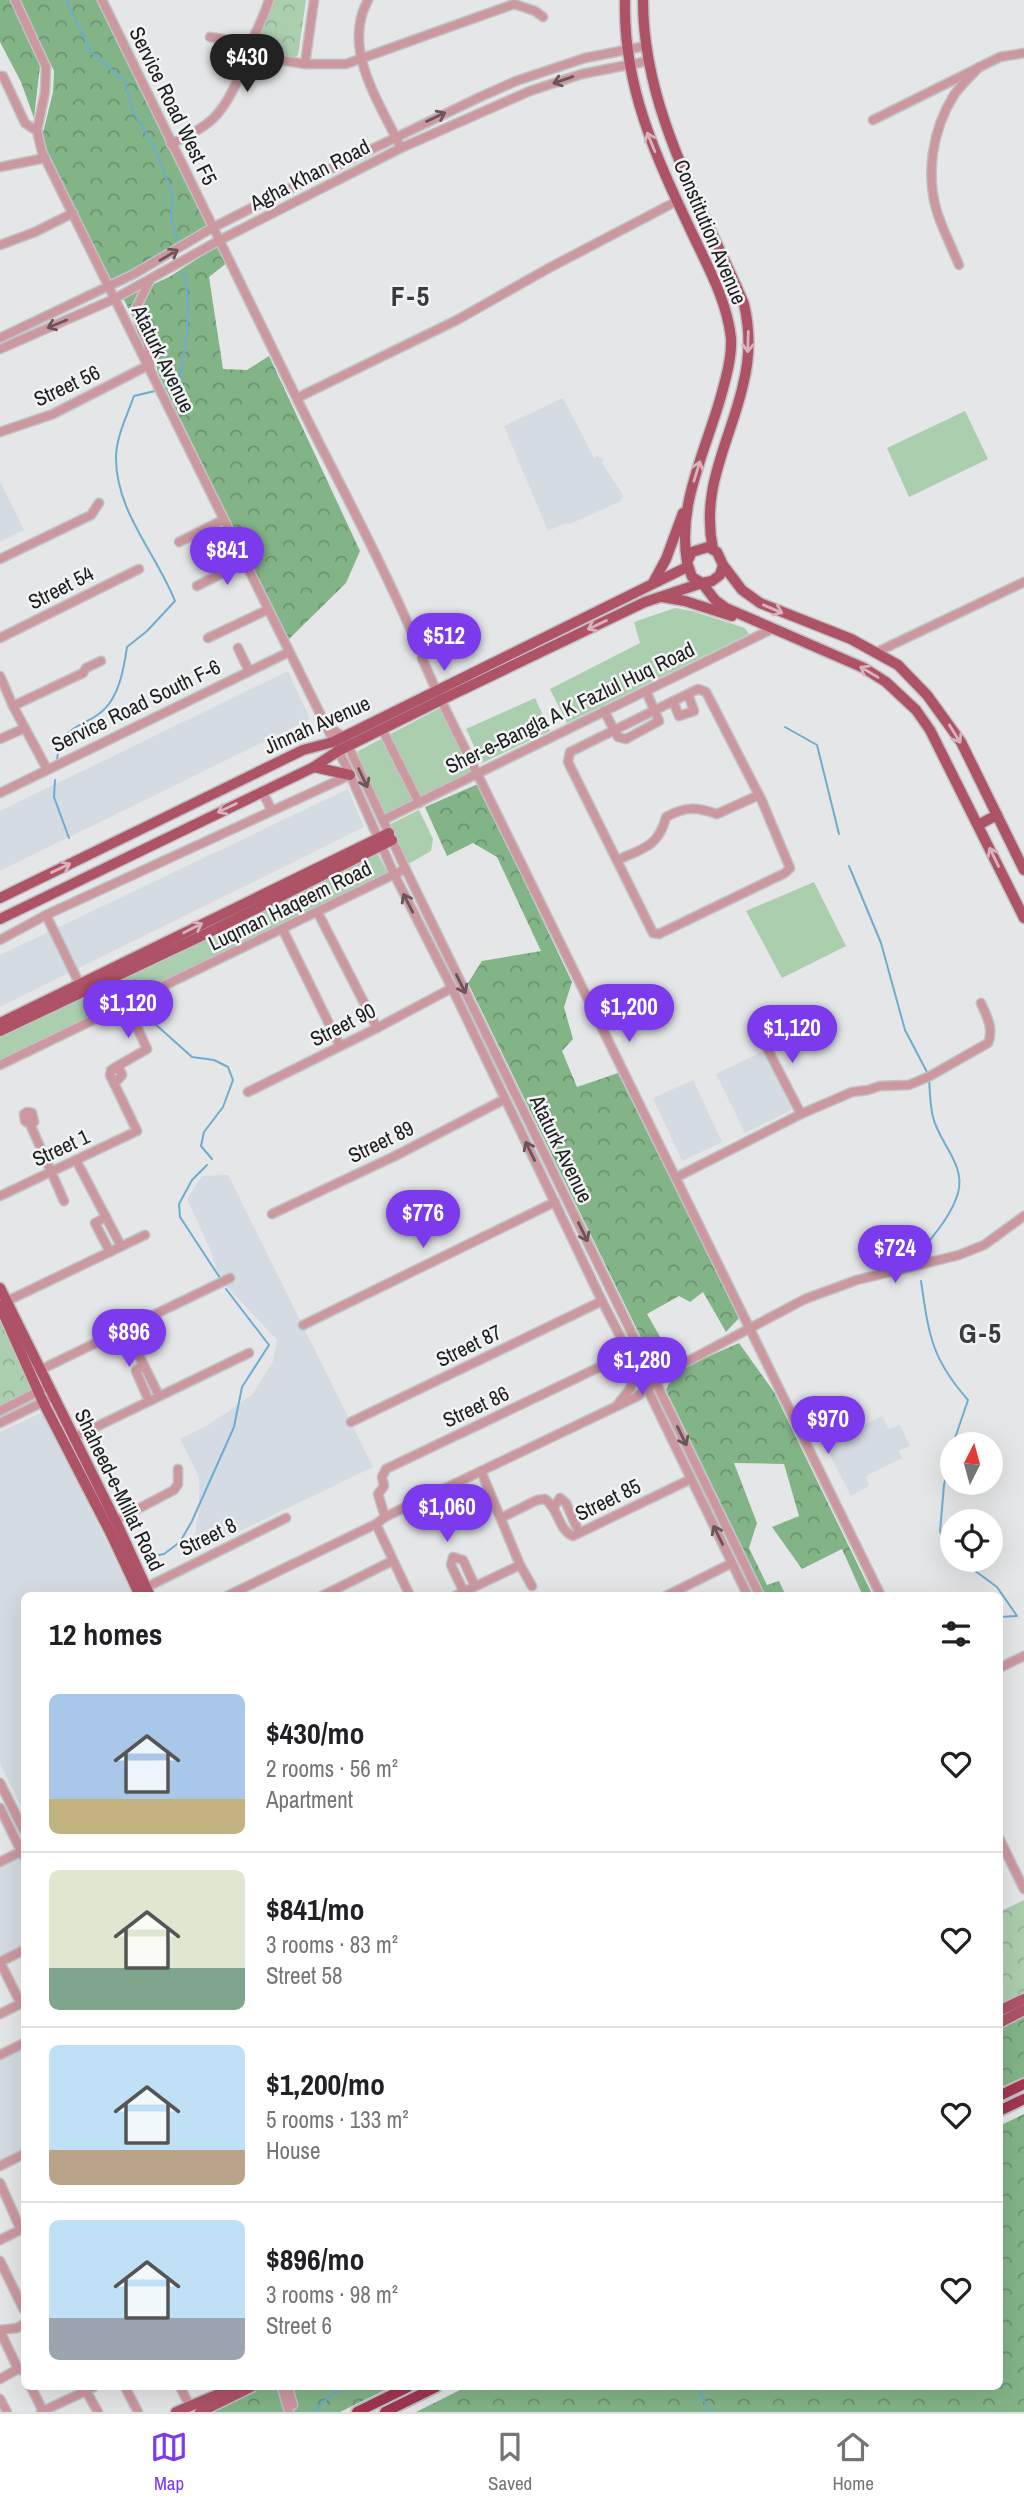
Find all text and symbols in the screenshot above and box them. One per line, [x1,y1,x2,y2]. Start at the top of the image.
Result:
street label: Service Road West F5 [123,22,224,190]
pin: $430 [206,34,288,94]
text: $430 [226,41,268,72]
one-way arrow [553,75,575,87]
one-way arrow [425,110,446,124]
street label: Agha Khan Road [244,132,375,218]
one-way arrow [644,132,657,153]
street label: Constitution Avenue [667,155,754,309]
one-way arrow [158,248,178,262]
district label: F-5 [391,277,431,315]
street label: Ataturk Avenue [124,299,202,417]
one-way arrow [47,319,69,332]
one-way arrow [741,331,754,354]
street label: Street 56 [29,358,105,413]
one-way arrow [692,460,705,482]
pin: $841 [186,528,268,587]
text: $841 [206,534,248,565]
street label: Street 54 [23,559,99,616]
one-way arrow [762,603,783,616]
pin: $512 [403,614,485,673]
one-way arrow [587,619,608,632]
text: $512 [423,620,465,651]
street label: Sher-e-Bangla A K Fazlul Huq Road [440,634,699,781]
street label: Service Road South F-6 [46,652,225,759]
one-way arrow [860,664,880,678]
street label: Jinnah Avenue [259,688,375,761]
one-way arrow [948,724,963,743]
one-way arrow [357,767,371,788]
one-way arrow [217,802,238,815]
one-way arrow [986,847,1000,868]
street label: Luqman Haqeem Road [203,853,376,958]
one-way arrow [50,861,71,874]
one-way arrow [401,893,415,914]
one-way arrow [182,920,203,934]
one-way arrow [454,973,468,994]
pin: $1,120 [71,981,185,1040]
pin: $1,200 [572,984,686,1044]
text: $1,120 [99,987,157,1018]
text: $1,200 [600,991,658,1022]
street label: Street 90 [305,996,380,1053]
pin: $1,120 [735,1006,849,1065]
text: $1,120 [763,1012,821,1043]
street label: Ataturk Avenue [522,1089,600,1207]
street label: Street 89 [343,1113,419,1170]
street label: Street 1 [27,1121,95,1173]
one-way arrow [523,1141,536,1162]
pin: $776 [382,1190,464,1250]
text: $776 [402,1197,444,1228]
one-way arrow [576,1221,590,1242]
pin: $724 [854,1226,936,1285]
text: $724 [874,1232,916,1263]
pin: $896 [88,1310,170,1369]
district label: G-5 [959,1314,1003,1352]
text: $896 [108,1316,150,1347]
street label: Street 87 [431,1317,507,1374]
pin: $1,280 [585,1338,699,1397]
text: $1,280 [613,1344,671,1375]
street label: Street 86 [438,1379,514,1434]
pin: $970 [787,1396,869,1456]
text: $970 [807,1403,849,1434]
street label: Shaheed-e-Millat Road [68,1404,171,1576]
one-way arrow [676,1425,689,1447]
north arrow [940,1432,1003,1494]
map controls [940,1432,1003,1572]
street label: Street 85 [570,1471,646,1528]
pin: $1,060 [390,1484,504,1544]
text: $1,060 [418,1491,476,1522]
button: locate [940,1509,1003,1572]
street label: Street 8 [174,1510,241,1563]
one-way arrow [711,1525,724,1546]
text: 12 homes [49,1614,163,1654]
icon: filters [937,1615,975,1653]
text: $430/mo [266,1713,364,1753]
icon: home [105,1722,189,1806]
icon: heart [937,1745,975,1783]
text: 2 rooms · 56 m² [266,1753,398,1784]
text: Apartment [266,1784,353,1815]
text: $841/mo [266,1889,364,1929]
icon: home [105,1898,189,1982]
icon: heart [937,1921,975,1959]
text: 3 rooms · 83 m² [266,1929,398,1960]
text: Street 58 [266,1960,343,1991]
text: $1,200/mo [266,2064,385,2104]
icon: home [105,2073,189,2157]
icon: heart [937,2096,975,2134]
text: 5 rooms · 133 m² [266,2104,409,2135]
text: House [266,2135,321,2166]
text: $896/mo [266,2239,364,2279]
icon: home [105,2248,189,2332]
icon: heart [937,2271,975,2309]
text: 3 rooms · 98 m² [266,2279,398,2310]
text: Street 6 [266,2310,332,2341]
tab: Map [150,2428,188,2496]
tab: Saved [488,2428,532,2496]
tab: Home [832,2428,874,2496]

